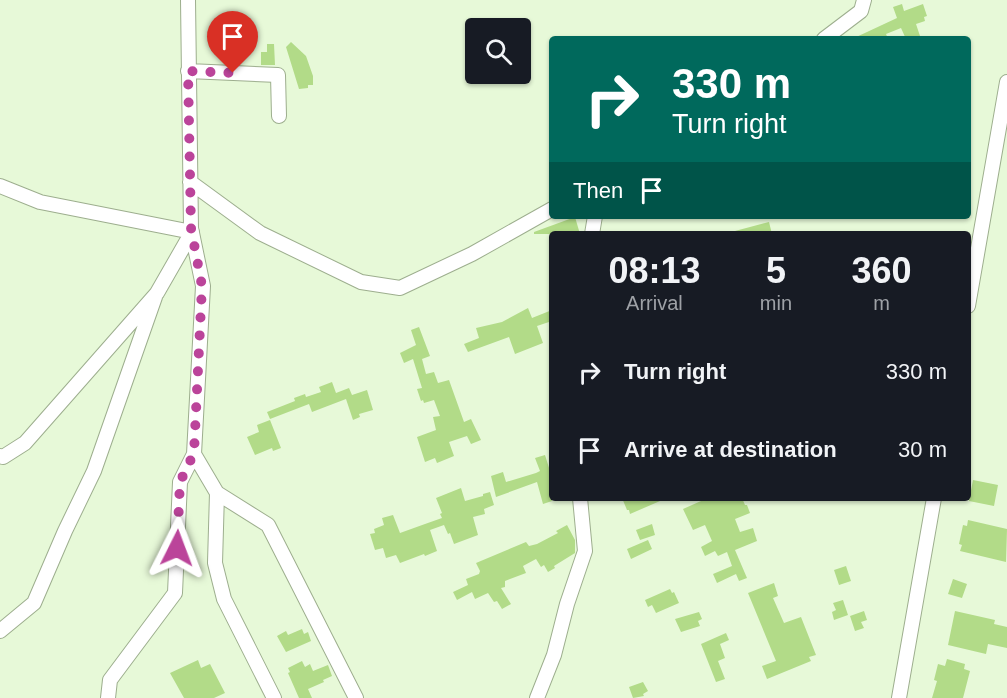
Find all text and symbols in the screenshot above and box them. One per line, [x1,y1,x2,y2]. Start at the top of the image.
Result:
pin [207,11,258,73]
map controls [465,18,531,84]
button: search [465,18,531,84]
icon: arrive [216,20,249,53]
icon: right [573,60,651,138]
text: 330 m [672,60,791,107]
text: Turn right [672,109,787,139]
icon: arrive [635,174,668,207]
text: Then [573,178,623,203]
text: 08:13 [608,250,700,291]
text: 5 [766,250,786,291]
text: 360 [851,250,912,291]
text: Arrival [626,292,683,314]
text: min [760,292,792,314]
text: m [873,292,890,314]
icon: right [573,356,606,389]
text: Turn right [624,359,726,384]
text: 330 m [886,359,947,384]
icon: arrive [573,434,606,467]
text: Arrive at destination [624,437,837,462]
text: 30 m [898,437,947,462]
position arrow [145,516,209,580]

